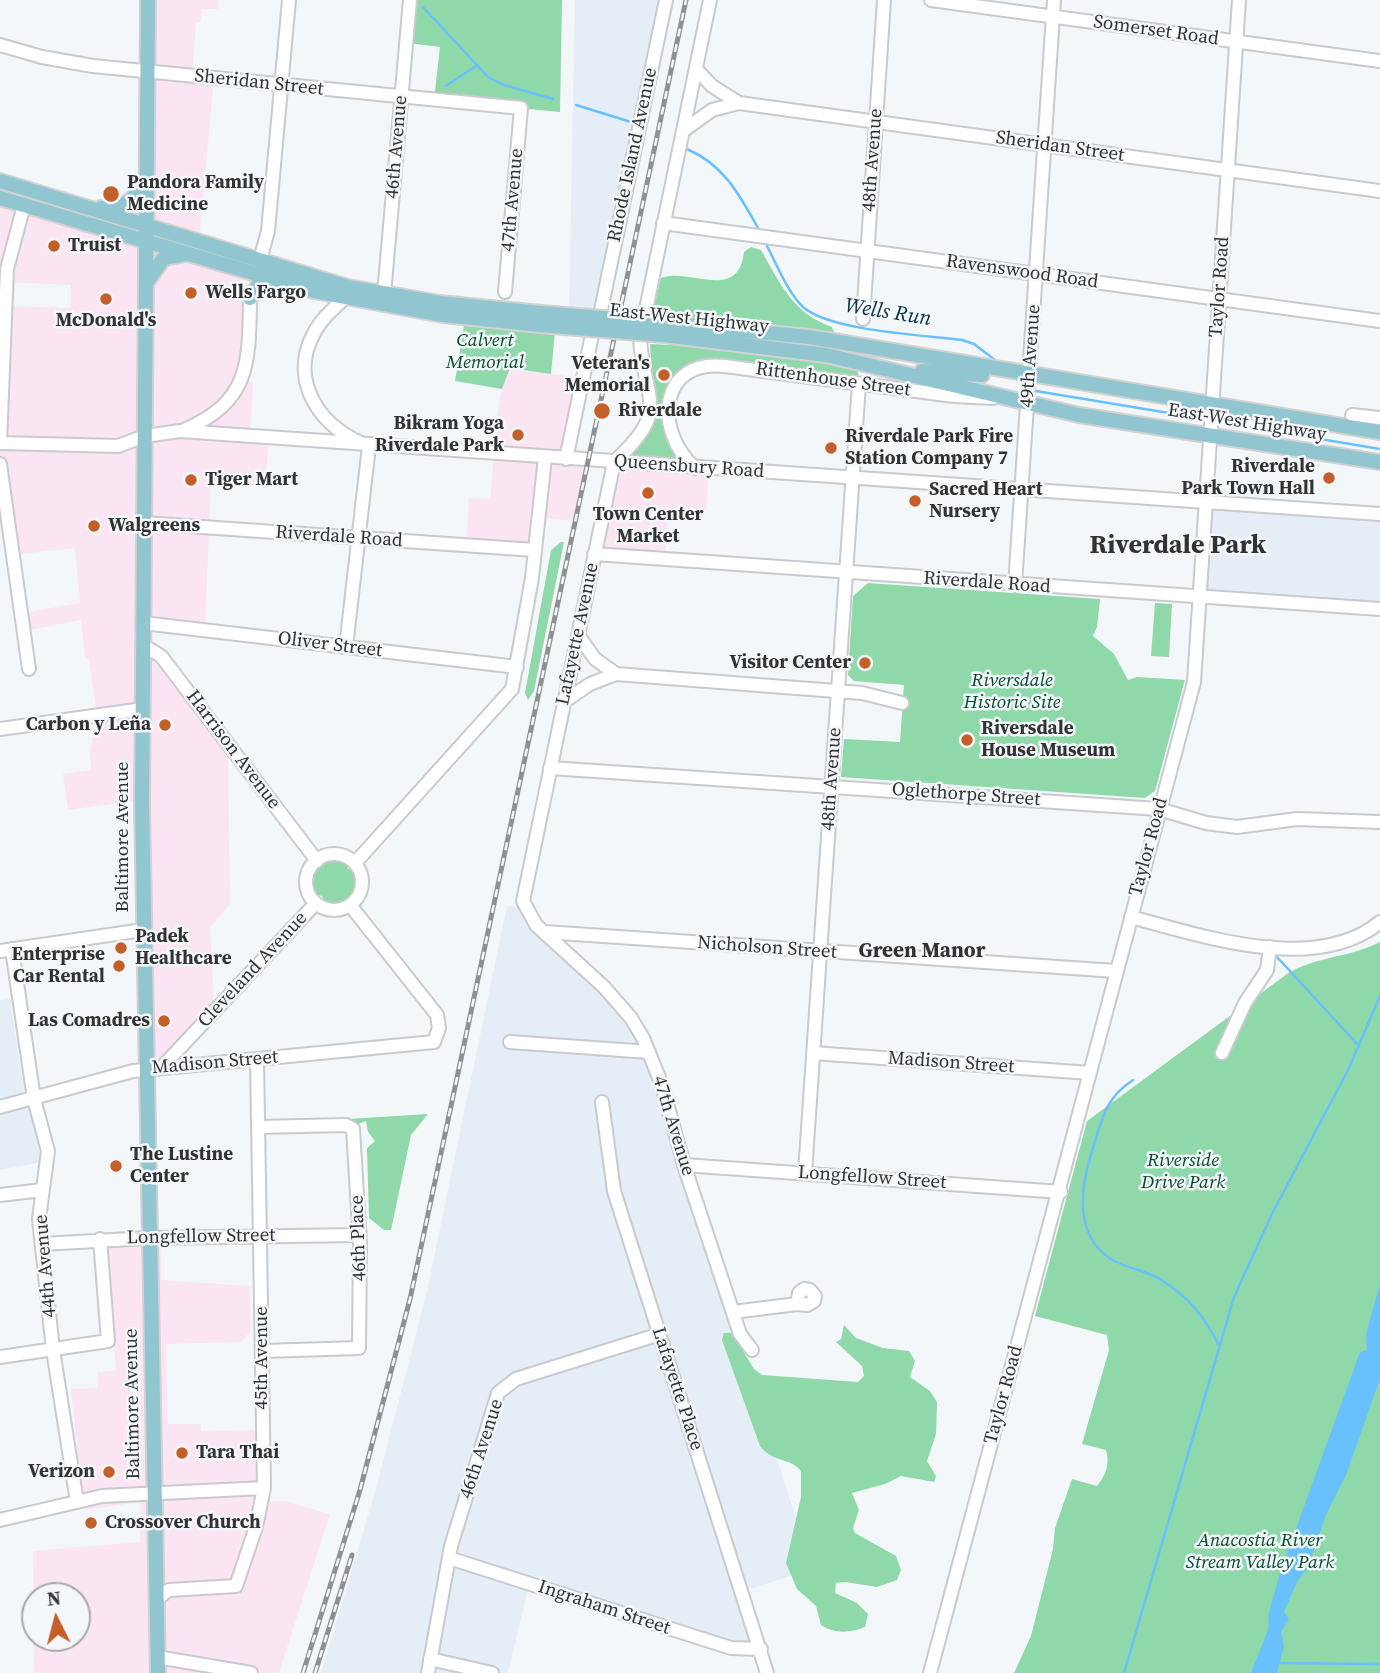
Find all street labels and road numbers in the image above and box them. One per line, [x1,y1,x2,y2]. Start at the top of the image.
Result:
street label: Somerset Road [1092,11,1220,51]
street label: Sheridan Street [193,65,325,101]
street label: Rhode Island Avenue [603,66,663,244]
street label: 46th Avenue [381,95,413,199]
street label: 48th Avenue [858,108,888,212]
street label: Sheridan Street [994,127,1126,167]
street label: 47th Avenue [497,148,529,252]
street label: Taylor Road [1205,236,1235,338]
street label: Ravenswood Road [944,250,1100,294]
street label: East-West Highway [608,299,770,339]
street label: 49th Avenue [1016,304,1046,408]
street label: Rittenhouse Street [754,358,912,402]
street label: East-West Highway [1166,399,1328,447]
street label: Queensbury Road [613,450,765,484]
street label: Riverdale Road [275,521,403,553]
street label: Lafayette Avenue [552,561,604,707]
street label: Riverdale Road [923,567,1051,599]
street label: Oliver Street [277,627,383,663]
street label: Harrison Avenue [181,686,285,814]
street label: 48th Avenue [817,727,847,831]
street label: Baltimore Avenue [112,761,134,913]
street label: Oglethorpe Street [891,778,1041,812]
street label: Taylor Road [1125,795,1173,899]
street label: Cleveland Avenue [194,907,312,1033]
street label: Nicholson Street [697,932,837,964]
street label: Madison Street [151,1046,279,1080]
street label: Madison Street [887,1047,1015,1079]
street label: 47th Avenue [647,1073,699,1179]
street label: Longfellow Street [797,1161,947,1195]
street label: 46th Place [346,1194,372,1282]
street label: 44th Avenue [30,1214,62,1318]
street label: Longfellow Street [126,1224,276,1250]
street label: 45th Avenue [251,1306,273,1410]
street label: Lafayette Place [646,1325,708,1453]
street label: Baltimore Avenue [120,1328,146,1480]
street label: Taylor Road [980,1343,1028,1447]
street label: 46th Avenue [455,1396,509,1502]
street label: Ingraham Street [535,1576,673,1640]

